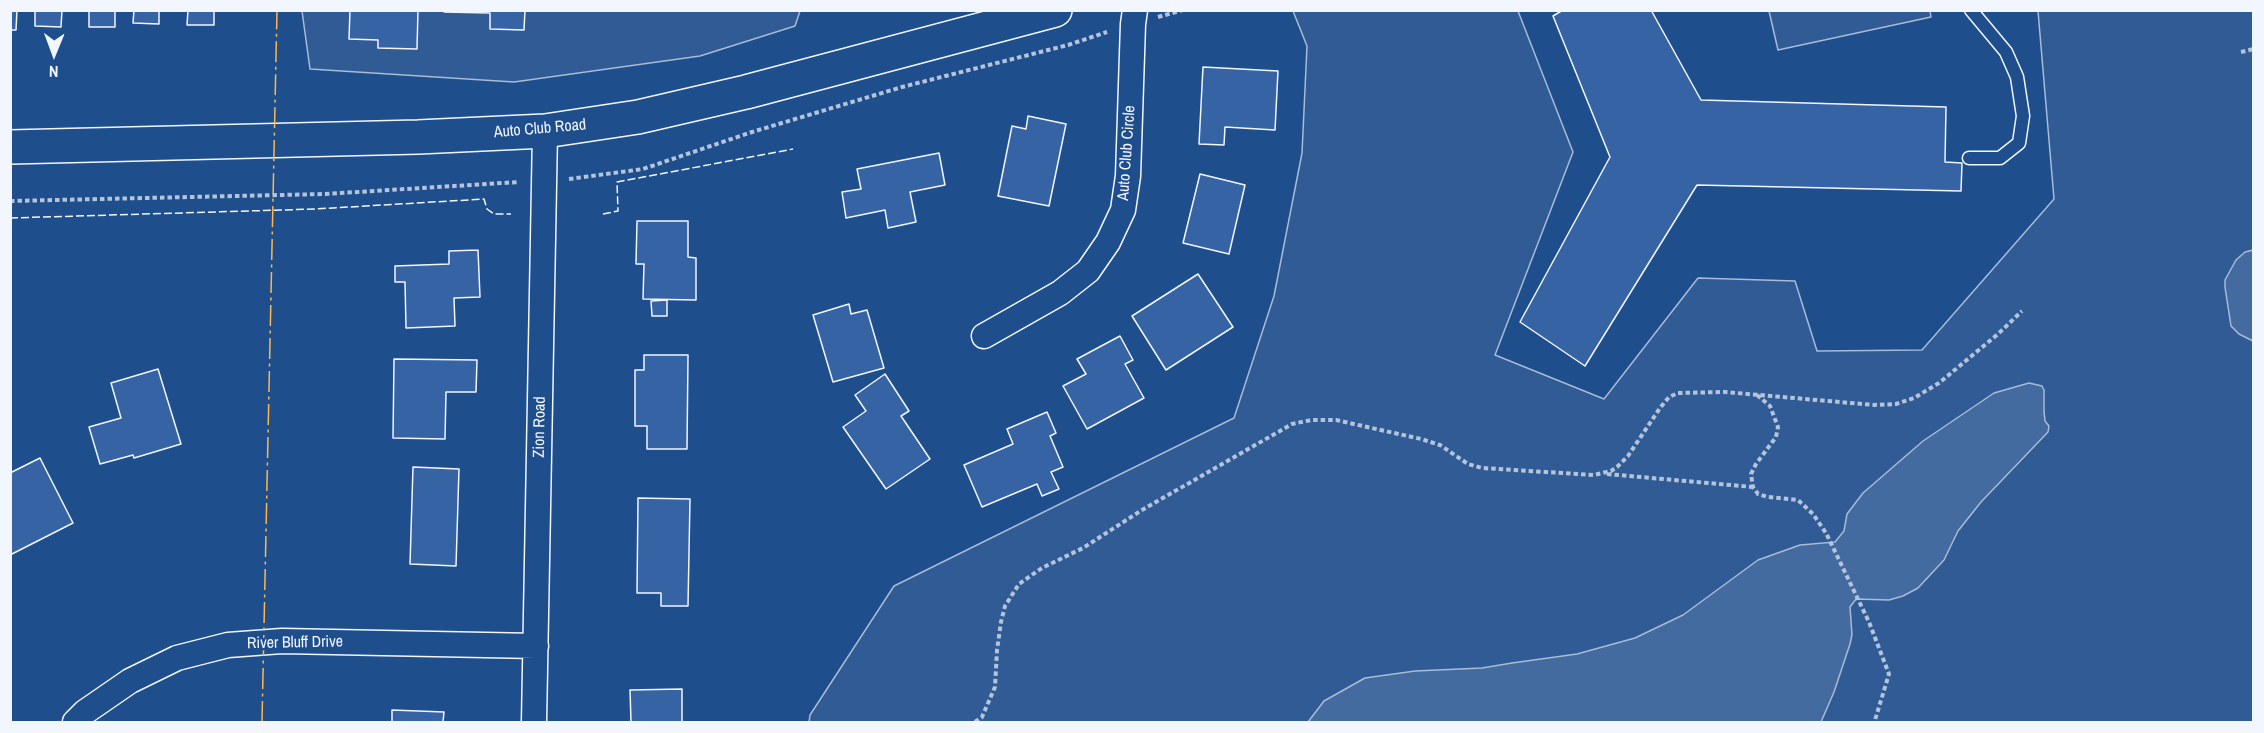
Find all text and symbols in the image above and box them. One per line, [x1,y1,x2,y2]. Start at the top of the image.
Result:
north arrow [24,24,84,84]
text: N [49,61,59,83]
street label: Auto Club Circle [1114,105,1140,201]
street label: Auto Club Road [493,115,587,143]
street label: Zion Road [530,396,550,458]
street label: River Bluff Drive [247,633,343,653]

